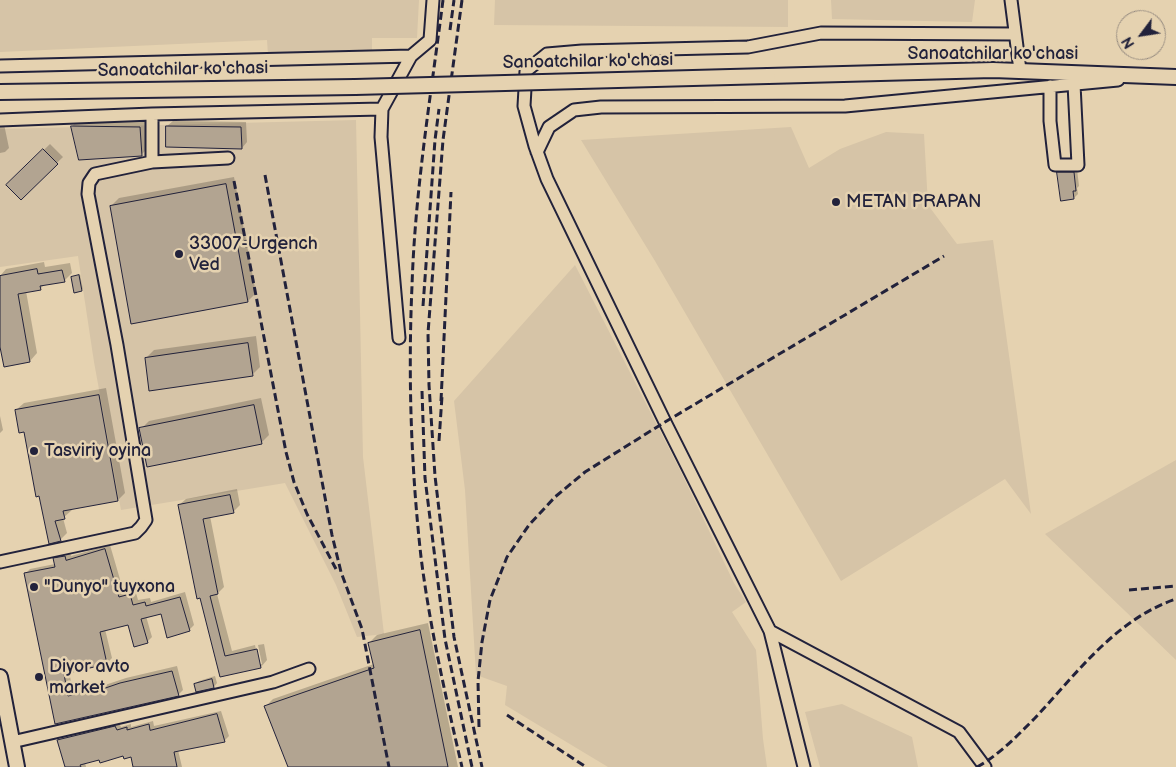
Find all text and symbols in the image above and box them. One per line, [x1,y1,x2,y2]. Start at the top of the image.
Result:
north arrow [1116,10,1166,60]
text: N [1119,34,1139,51]
street label: Sanoatchilar ko'chasi [908,43,1078,65]
street label: Sanoatchilar ko'chasi [502,50,674,74]
street label: Sanoatchilar ko'chasi [97,58,269,82]
place label: METAN PRAPAN [846,191,982,213]
marker: METAN PRAPAN [830,196,842,208]
place label: 33007-Urgench Ved [189,233,318,276]
marker: 33007-Urgench Ved [173,248,185,260]
place label: Tasviriy oyina [44,440,151,462]
marker: Tasviriy oyina [28,445,40,457]
place label: "Dunyo" tuyxona [44,576,175,598]
marker: "Dunyo" tuyxona [28,581,40,593]
place label: Diyor avto market [49,656,130,699]
marker: Diyor avto market [33,671,45,683]

